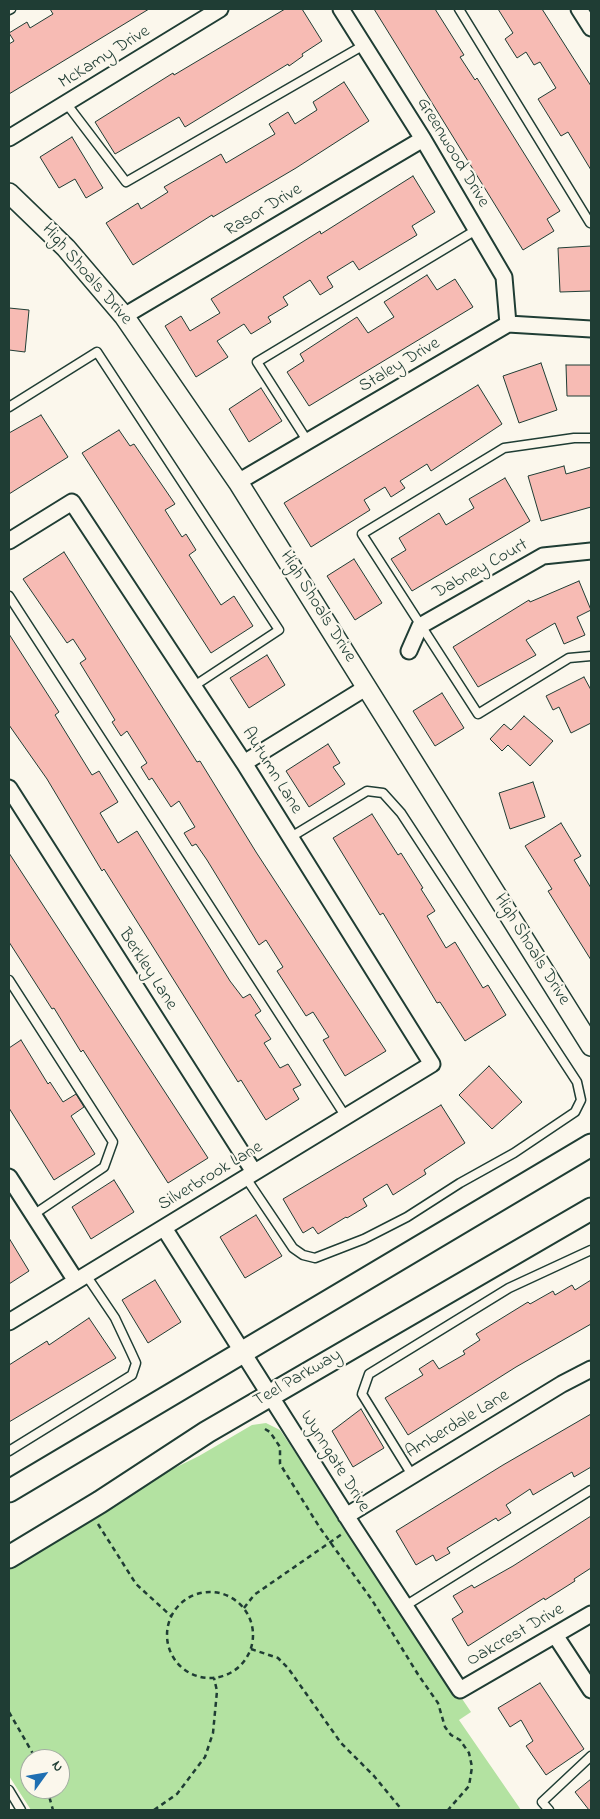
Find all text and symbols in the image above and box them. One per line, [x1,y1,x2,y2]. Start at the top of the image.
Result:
street label: McKamy Drive [55,21,155,95]
street label: Greenwood Drive [411,94,493,212]
street label: Rasor Drive [222,180,306,242]
street label: High Shoals Drive [36,220,136,330]
street label: Staley Drive [356,333,444,399]
street label: Dabney Court [430,535,532,605]
street label: High Shoals Drive [274,547,360,667]
street label: Autumn Lane [236,724,306,818]
street label: High Shoals Drive [488,890,574,1010]
street label: Berkley Lane [113,925,181,1015]
street label: Silverbrook Lane [155,1137,267,1217]
street label: Teel Parkway [250,1345,346,1413]
street label: Amberdale Lane [402,1386,514,1464]
street label: Wynngate Drive [294,1407,374,1517]
street label: Oakcrest Drive [464,1600,568,1672]
north arrow [20,1749,70,1799]
text: N [46,1757,69,1776]

